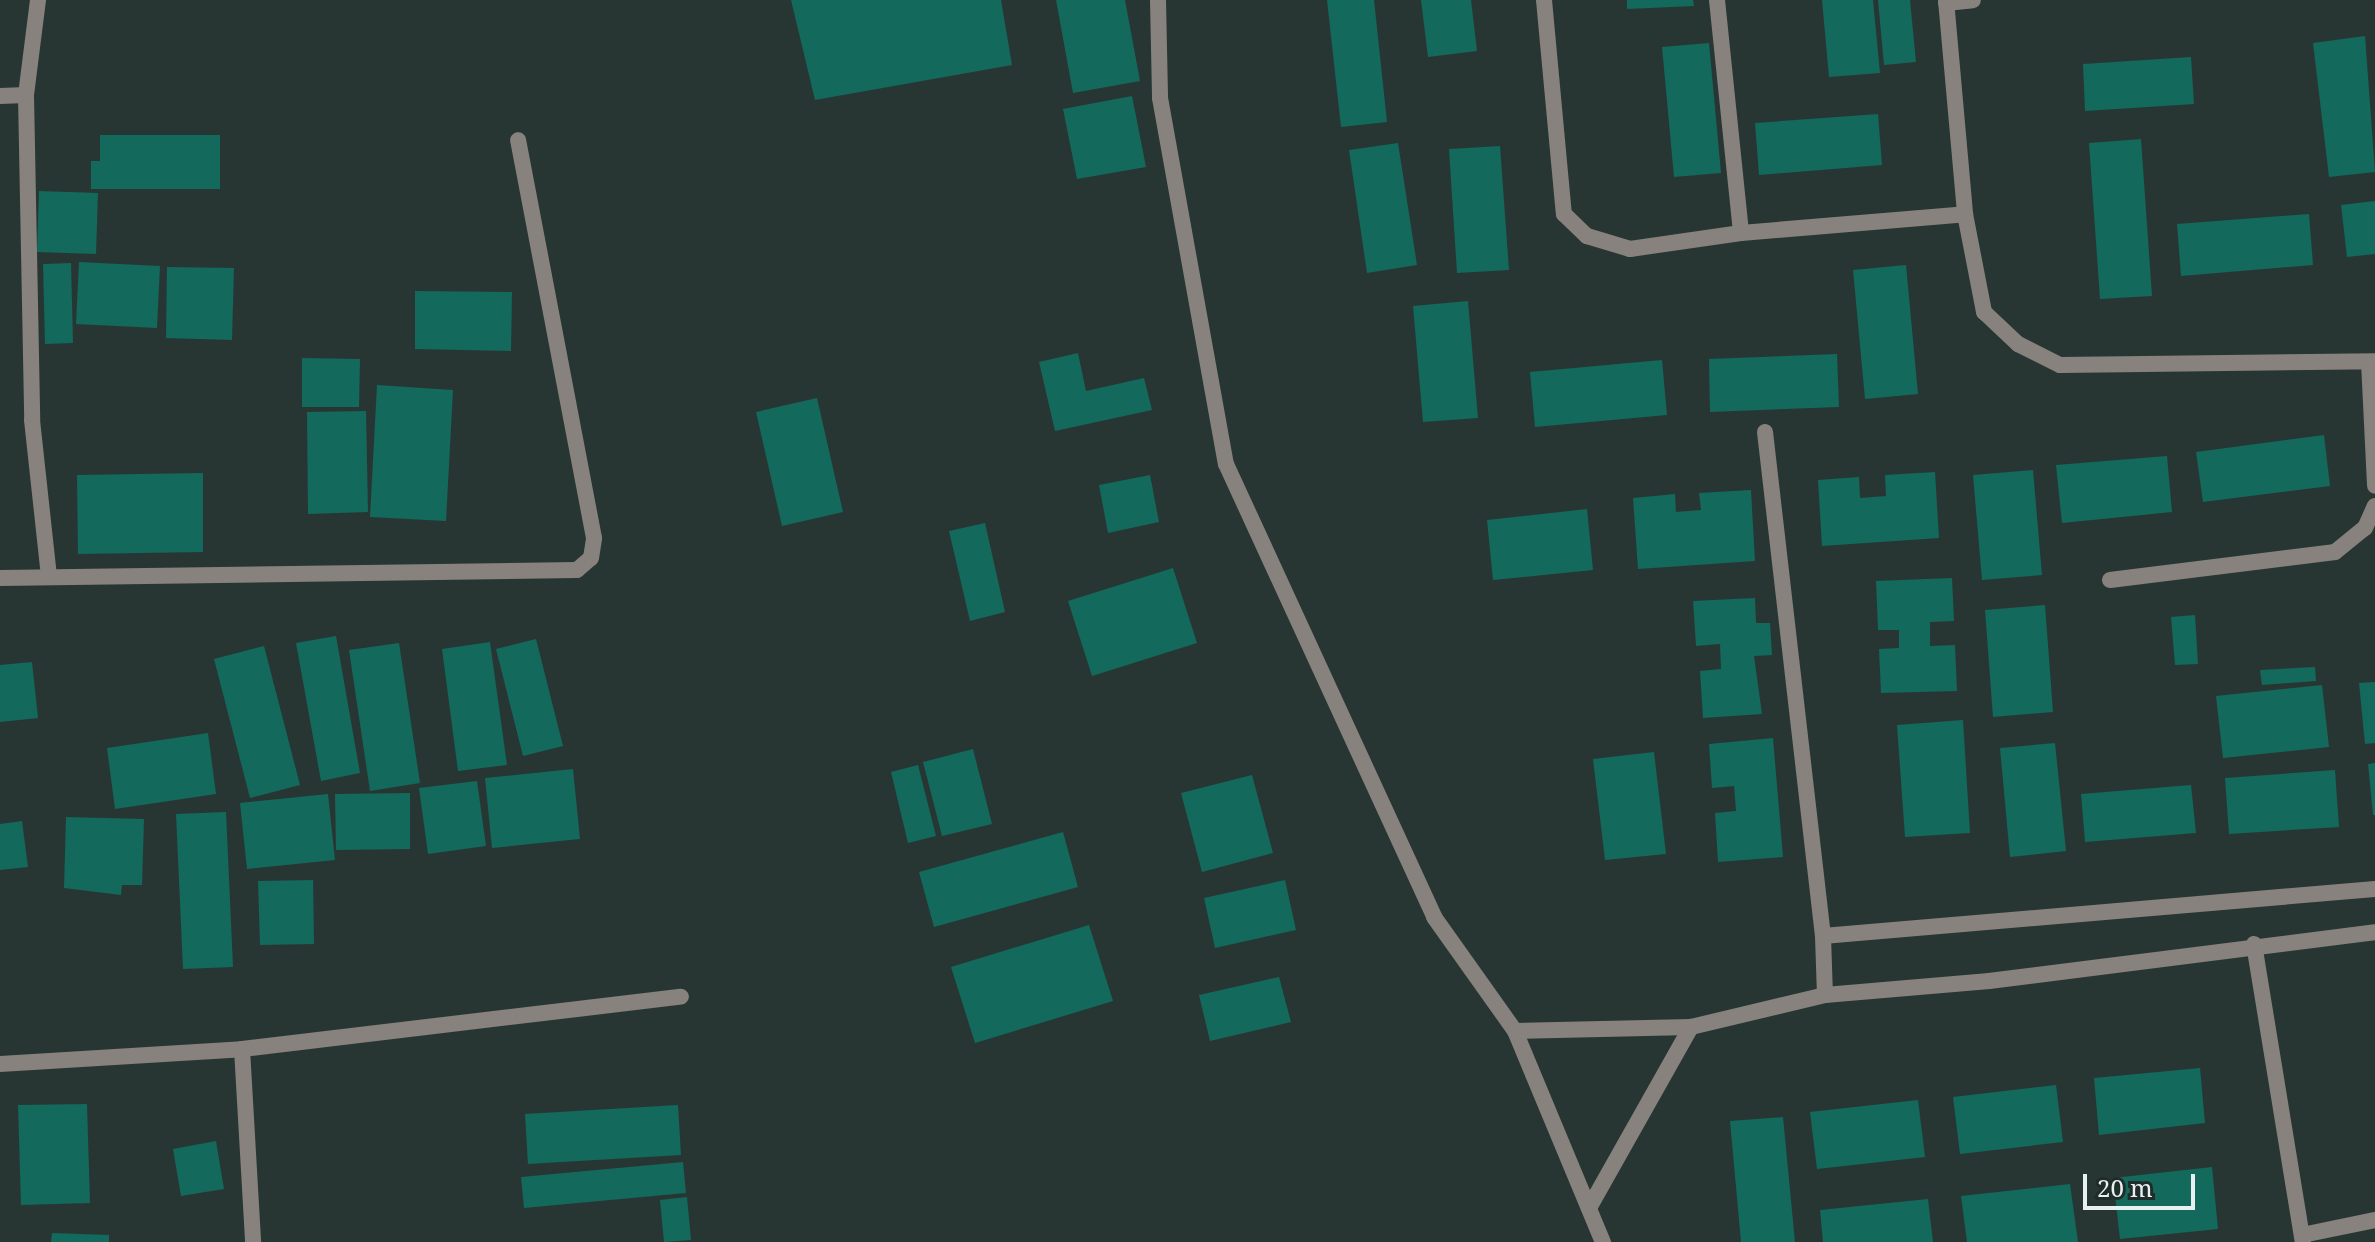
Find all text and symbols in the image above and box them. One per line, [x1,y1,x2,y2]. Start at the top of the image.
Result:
scale bar [2087,1158,2199,1208]
text: 20 m [2097,1171,2153,1204]

